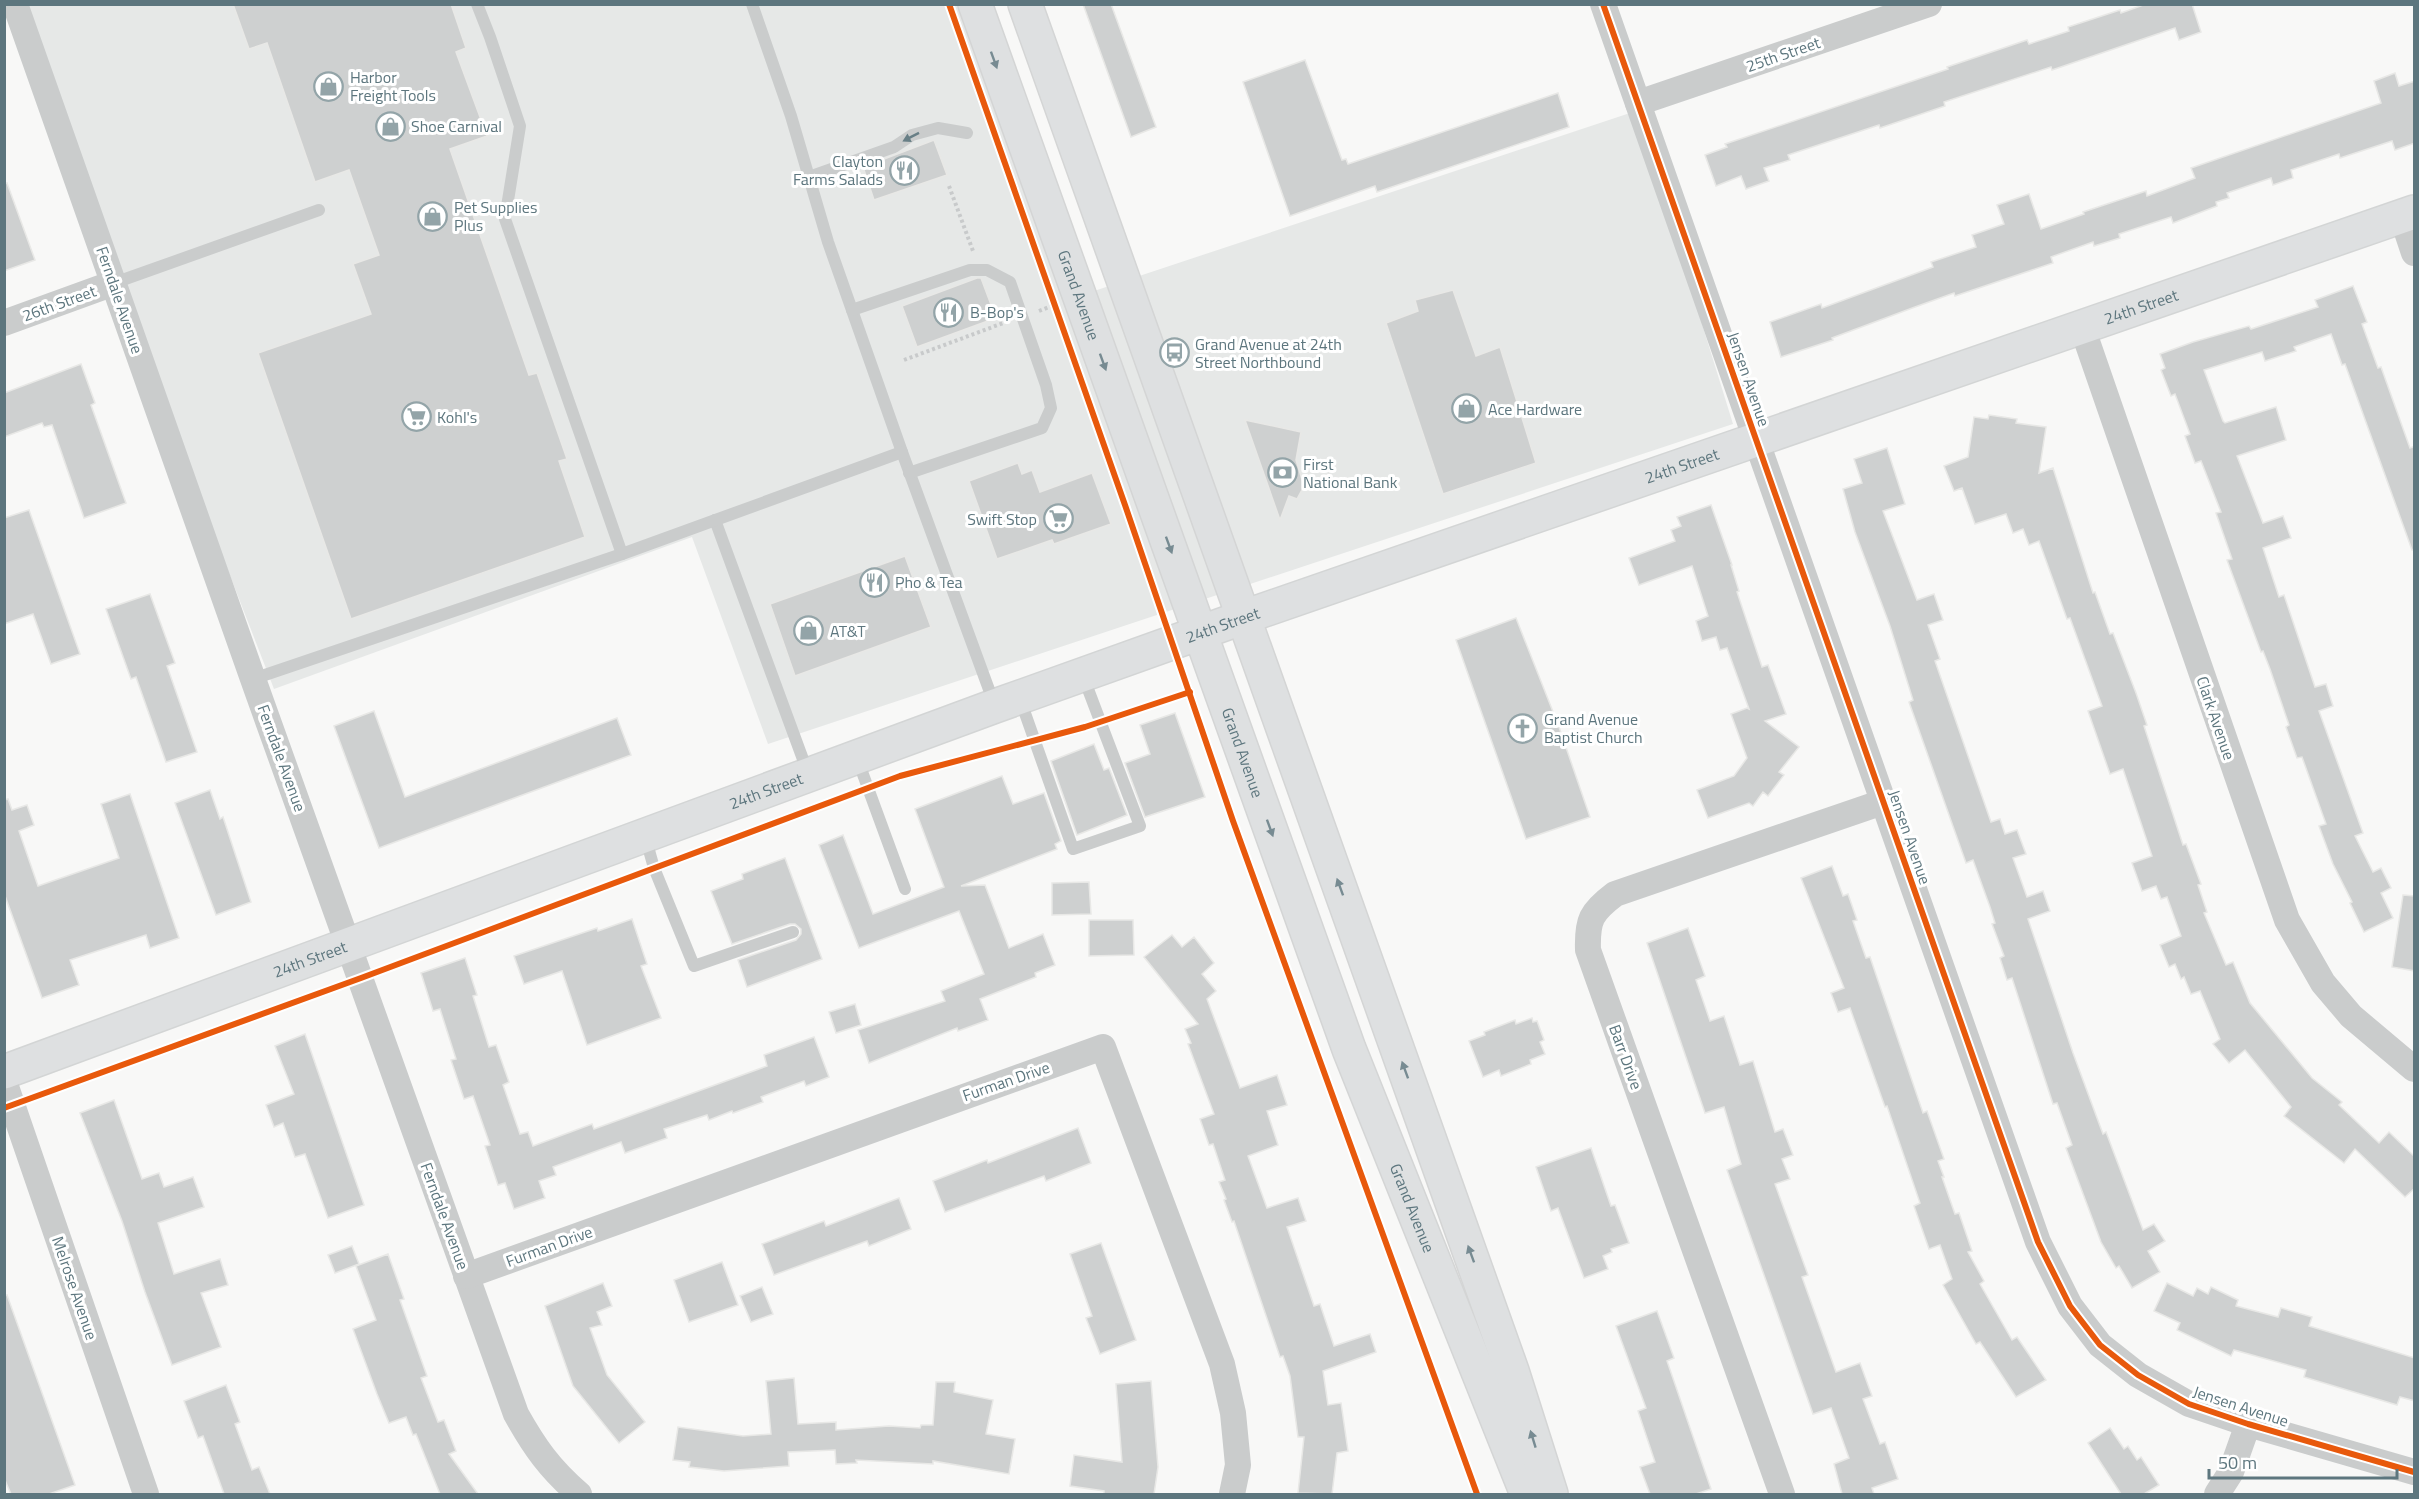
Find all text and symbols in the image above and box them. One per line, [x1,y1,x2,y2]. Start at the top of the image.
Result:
street label: 25th Street [1743,30,1824,78]
one-way arrow [990,51,1000,69]
place label: Harbor Freight Tools [350,65,436,107]
shop icon: Harbor Freight Tools [313,70,345,102]
shop icon: Shoe Carnival [374,110,406,142]
place label: Shoe Carnival [411,114,502,138]
one-way arrow [902,133,919,142]
place label: Clayton Farms Salads [793,149,883,191]
restaurant icon: Clayton Farms Salads [888,154,920,186]
place label: Pet Supplies Plus [454,195,537,237]
shop icon: Pet Supplies Plus [417,200,449,232]
street label: Ferndale Avenue [90,243,150,357]
street label: Grand Avenue [1052,247,1106,343]
street label: 26th Street [19,278,100,327]
street label: 24th Street [2101,282,2182,330]
restaurant icon: B-Bop's [933,296,965,328]
place label: B-Bop's [970,300,1024,324]
street label: Jensen Avenue [1722,328,1776,430]
place label: Grand Avenue at 24th Street Northbound [1195,332,1342,374]
bus stop icon: Grand Avenue at 24th Street Northbound [1158,337,1190,369]
one-way arrow [1098,353,1108,371]
shop icon: Ace Hardware [1451,393,1483,425]
place label: Ace Hardware [1488,397,1582,421]
supermarket icon: Kohl's [400,401,432,433]
place label: Kohl's [437,405,477,429]
street label: 24th Street [1641,441,1722,489]
place label: First National Bank [1303,452,1398,494]
bank icon: First National Bank [1266,457,1298,489]
supermarket icon: Swift Stop [1042,503,1074,535]
place label: Swift Stop [967,507,1037,531]
one-way arrow [1164,536,1174,554]
restaurant icon: Pho & Tea [858,566,890,598]
place label: Pho & Tea [895,570,963,594]
street label: 24th Street [1182,600,1263,649]
shop icon: AT&T [793,615,825,647]
place label: AT&T [830,619,866,643]
street label: Clark Avenue [2190,673,2242,763]
street label: Ferndale Avenue [252,701,312,815]
street label: Grand Avenue [1216,704,1270,801]
place label: Grand Avenue Baptist Church [1544,707,1643,749]
church icon: Grand Avenue Baptist Church [1507,712,1539,744]
street label: 24th Street [725,766,806,815]
street label: Jensen Avenue [1883,786,1937,888]
one-way arrow [1265,819,1275,837]
one-way arrow [1335,877,1345,895]
street label: 24th Street [270,934,350,984]
street label: Barr Drive [1603,1021,1649,1093]
street label: Furman Drive [959,1055,1053,1107]
one-way arrow [1400,1061,1410,1079]
street label: Ferndale Avenue [415,1159,475,1273]
street label: Grand Avenue [1384,1160,1441,1256]
street label: Furman Drive [502,1219,596,1273]
street label: Melrose Avenue [46,1233,104,1343]
one-way arrow [1465,1245,1475,1263]
street label: Jensen Avenue [2190,1379,2292,1433]
one-way arrow [1528,1430,1537,1448]
scale bar [2209,1442,2396,1480]
text: 50 m [2218,1449,2257,1476]

